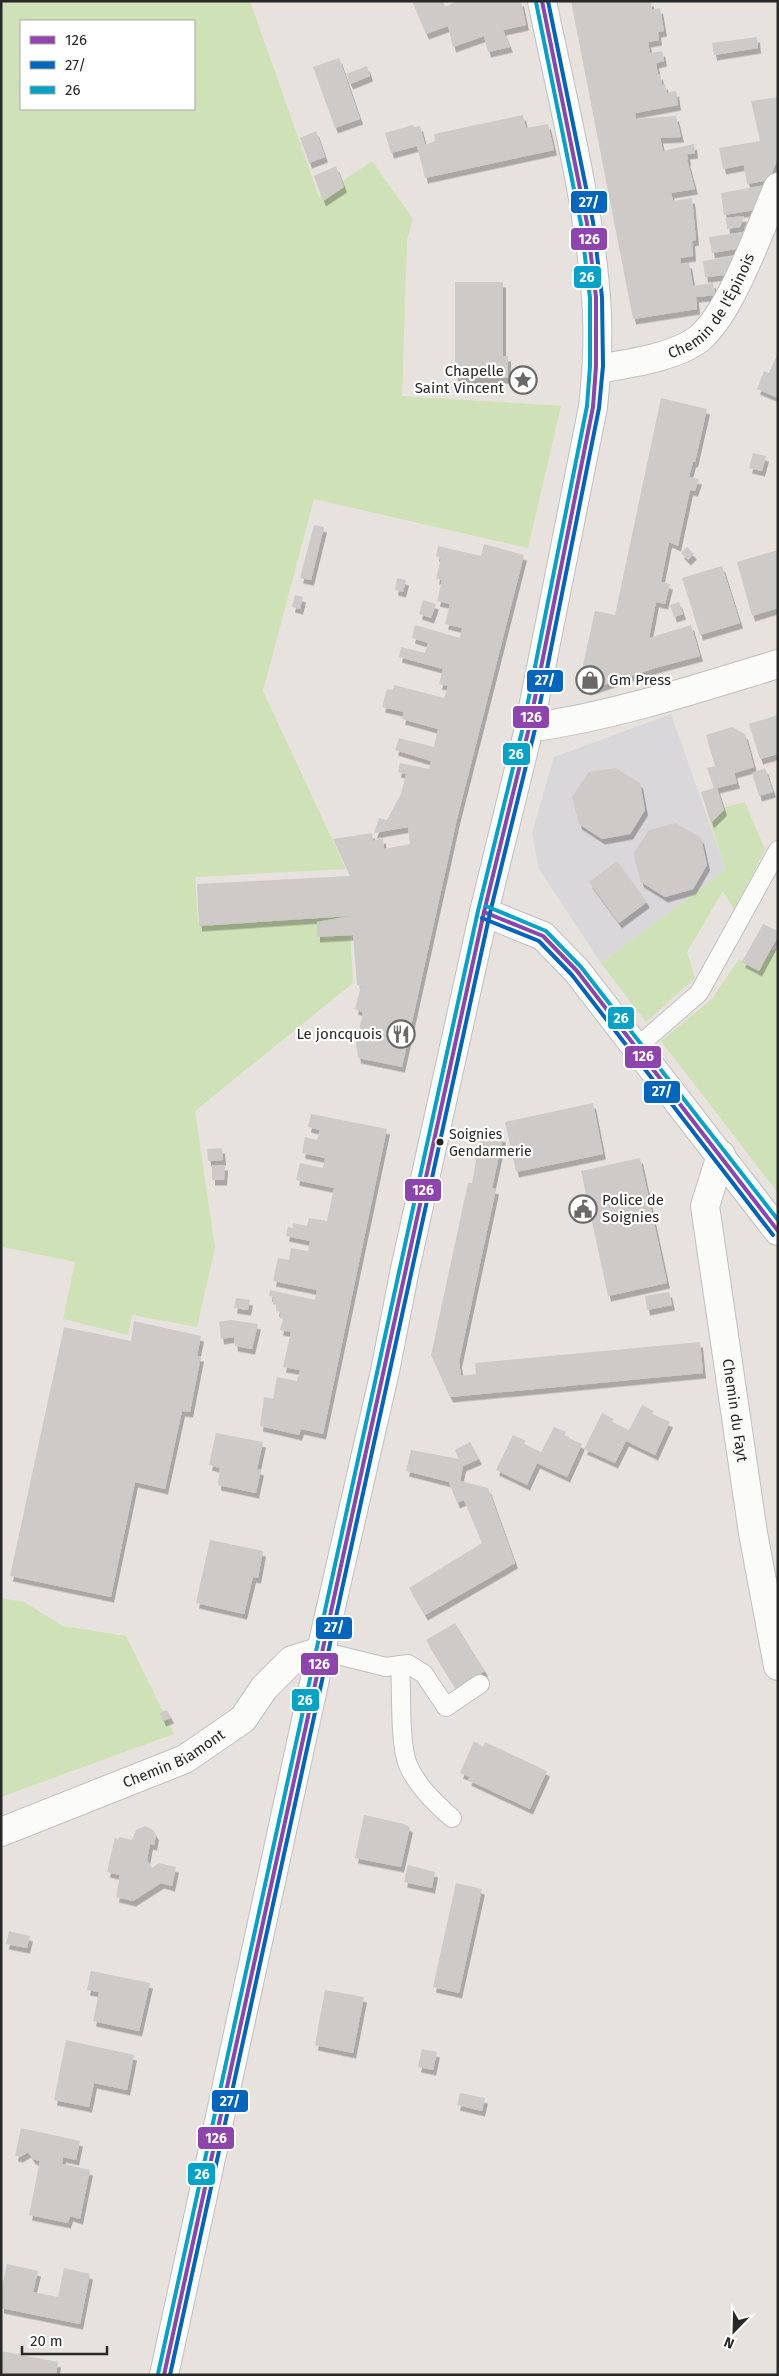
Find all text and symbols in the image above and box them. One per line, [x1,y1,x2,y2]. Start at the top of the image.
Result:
legend [20,20,195,110]
text: 126 [65,31,87,49]
text: 27/ [65,56,86,74]
text: 26 [65,81,80,99]
line badge: 27/ [570,190,608,214]
text: 27/ [579,194,599,211]
line badge: 126 [570,227,608,251]
text: 126 [578,231,600,248]
street label: Chemin de l'Épinois [666,251,758,362]
line badge: 26 [573,265,602,289]
text: 26 [579,269,595,286]
place label: Chapelle Saint Vincent [415,362,505,397]
place icon: Chapelle Saint Vincent [508,365,538,395]
shop icon: Gm Press [575,665,605,695]
line badge: 27/ [526,669,564,693]
place label: Gm Press [609,671,671,689]
text: 27/ [535,672,555,689]
line badge: 126 [512,705,550,729]
text: 126 [520,709,542,726]
line badge: 26 [502,742,531,766]
text: 26 [508,746,524,763]
line badge: 26 [607,1006,635,1030]
text: 26 [613,1010,629,1027]
restaurant icon: Le joncquois [386,1019,416,1049]
place label: Le joncquois [296,1025,382,1043]
line badge: 126 [624,1045,662,1069]
text: 126 [632,1048,654,1065]
line badge: 27/ [643,1080,681,1104]
text: 27/ [652,1083,672,1100]
place label: Soignies Gendarmerie [449,1126,532,1160]
marker: Soignies Gendarmerie [435,1137,445,1147]
line badge: 126 [404,1178,442,1202]
text: 126 [412,1182,434,1199]
place label: Police de Soignies [602,1191,664,1226]
public building icon: Police de Soignies [568,1194,598,1224]
street label: Chemin du Fayt [719,1358,752,1464]
line badge: 27/ [315,1616,353,1640]
text: 27/ [324,1619,344,1636]
line badge: 126 [300,1652,339,1676]
text: 126 [308,1656,330,1673]
line badge: 26 [291,1688,320,1712]
text: 26 [297,1692,313,1709]
street label: Chemin Biamont [120,1725,229,1792]
line badge: 27/ [211,2089,249,2113]
text: 27/ [220,2093,240,2110]
line badge: 126 [197,2126,235,2150]
text: 126 [205,2130,227,2147]
line badge: 26 [187,2162,216,2186]
text: 26 [194,2166,210,2183]
north arrow [709,2306,759,2356]
scale bar [22,2324,108,2356]
text: 20 m [30,2332,63,2350]
text: N [722,2333,737,2352]

